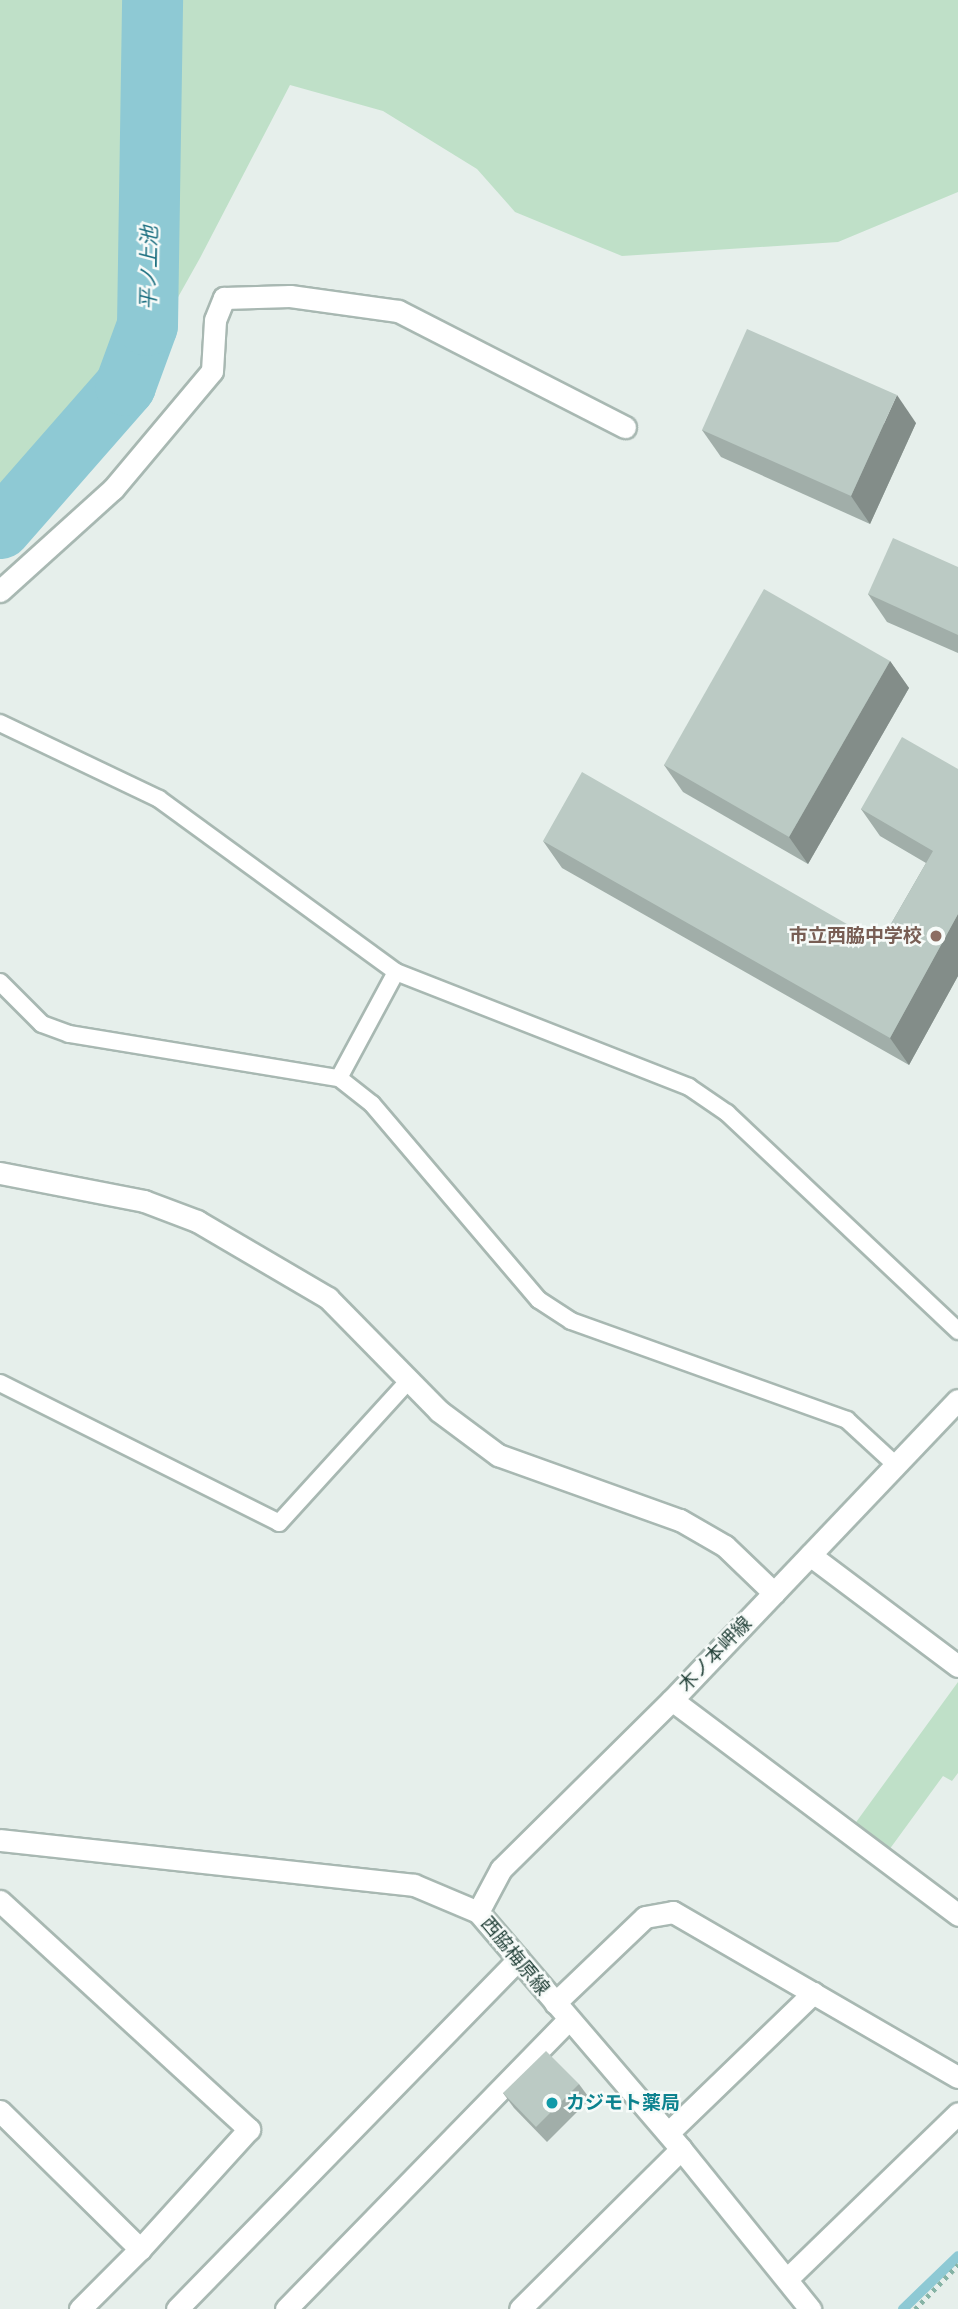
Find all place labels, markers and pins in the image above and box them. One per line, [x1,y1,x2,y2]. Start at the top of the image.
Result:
place label: 市立西脇中学校 [789,925,922,947]
marker: 市立西脇中学校 [928,928,944,944]
place label: カジモト薬局 [566,2092,680,2114]
marker: カジモト薬局 [544,2095,560,2111]

